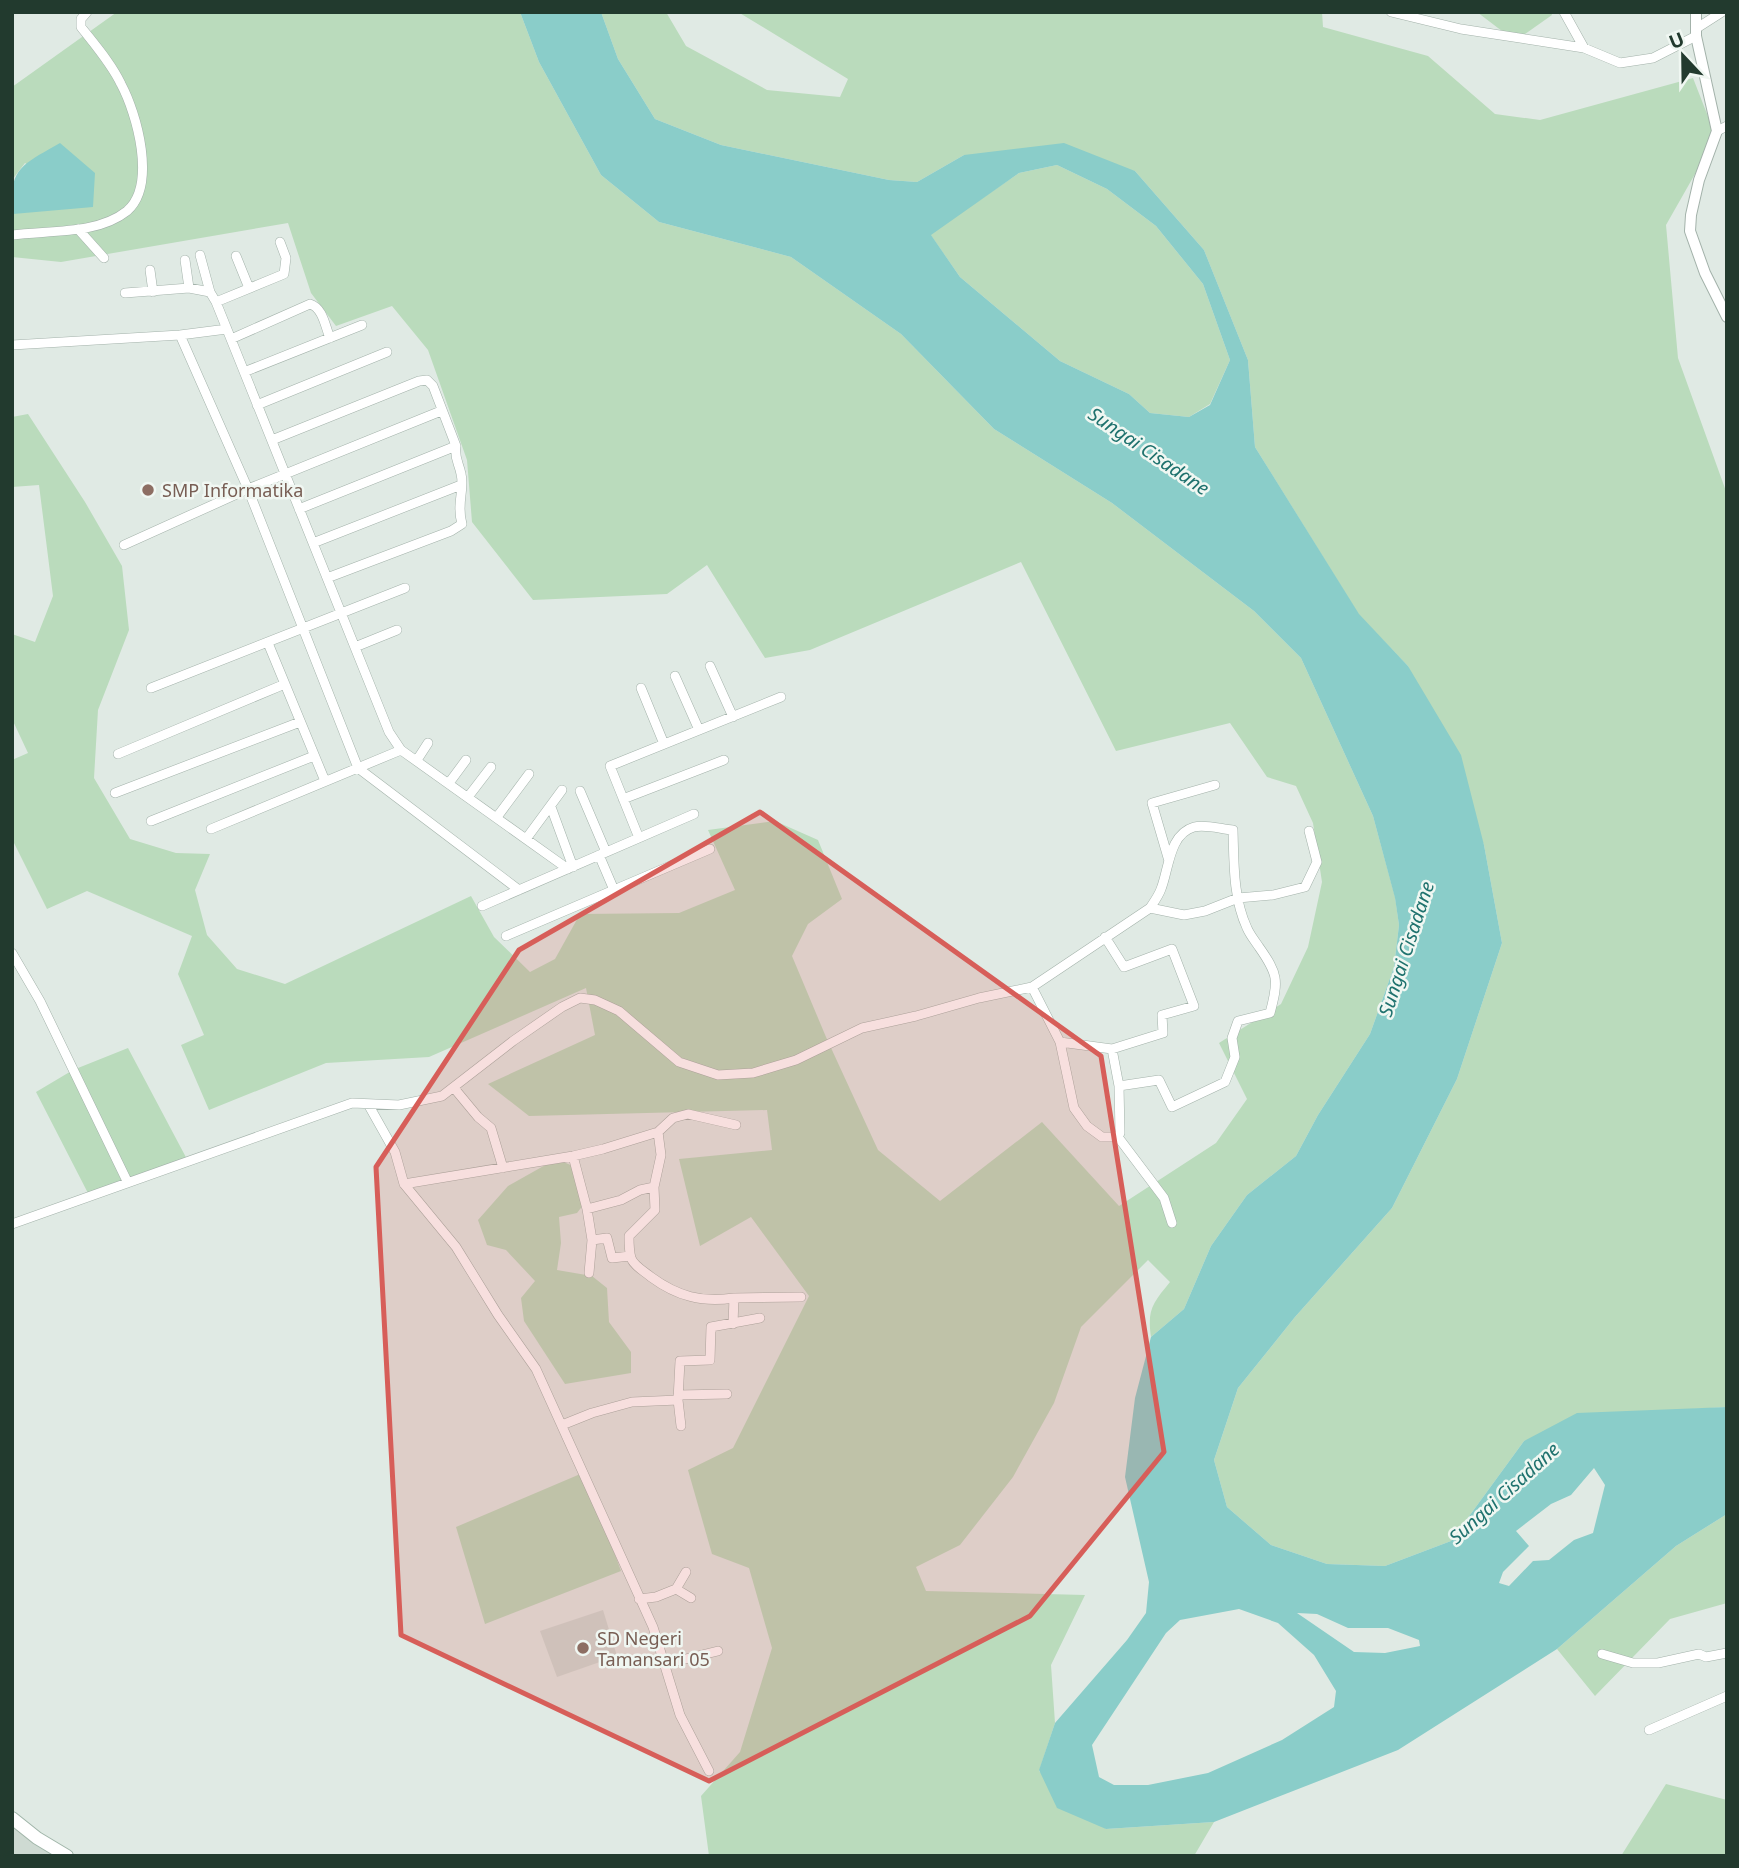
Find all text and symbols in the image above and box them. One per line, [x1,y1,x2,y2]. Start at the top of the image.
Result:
north arrow [1648,21,1718,91]
text: U [1665,25,1688,55]
water label: Sungai Cisadane [1083,401,1215,501]
place label: SMP Informatika [162,478,303,502]
marker: SMP Informatika [140,482,156,498]
water label: Sungai Cisadane [1372,878,1440,1020]
water label: Sungai Cisadane [1443,1436,1565,1550]
place label: SD Negeri Tamansari 05 [597,1626,710,1671]
marker: SD Negeri Tamansari 05 [575,1640,591,1656]

